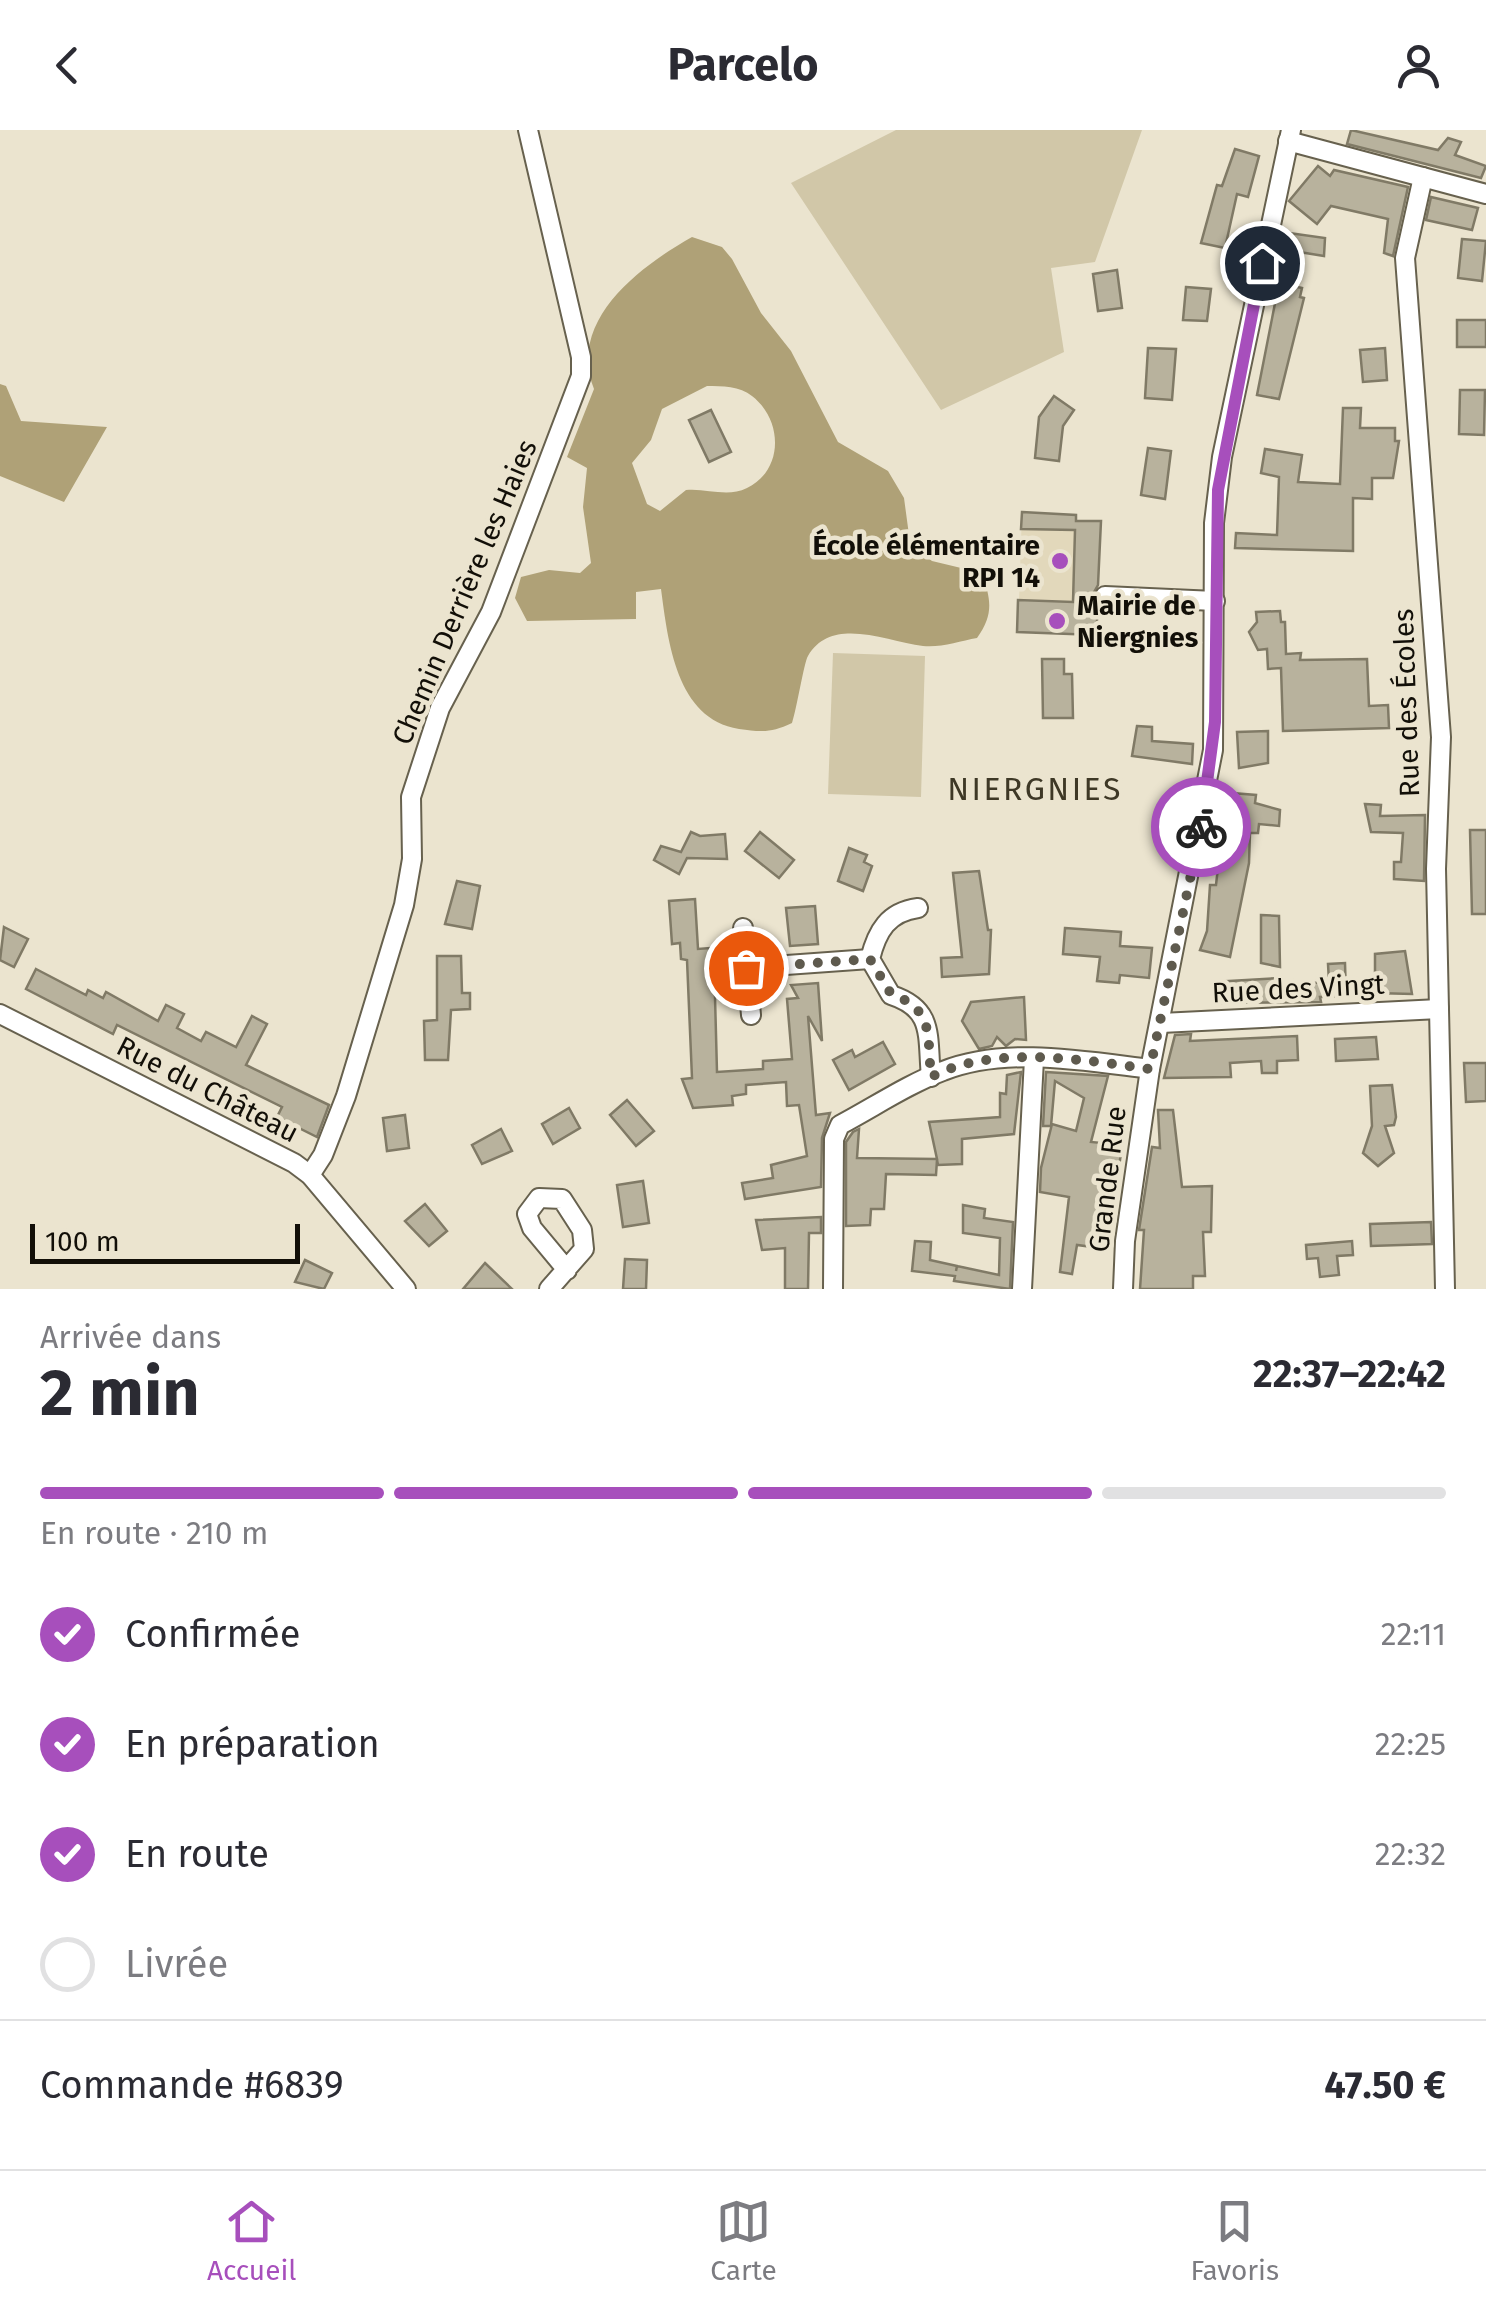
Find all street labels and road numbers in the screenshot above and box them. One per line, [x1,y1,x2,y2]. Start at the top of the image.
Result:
street label: Chemin Derrière les Haies [385,435,544,750]
street label: Rue des Écoles [1387,608,1426,798]
street label: Rue des Vingt [1211,967,1386,1010]
street label: Rue du Château [111,1029,304,1149]
street label: Grande Rue [1082,1104,1133,1254]

